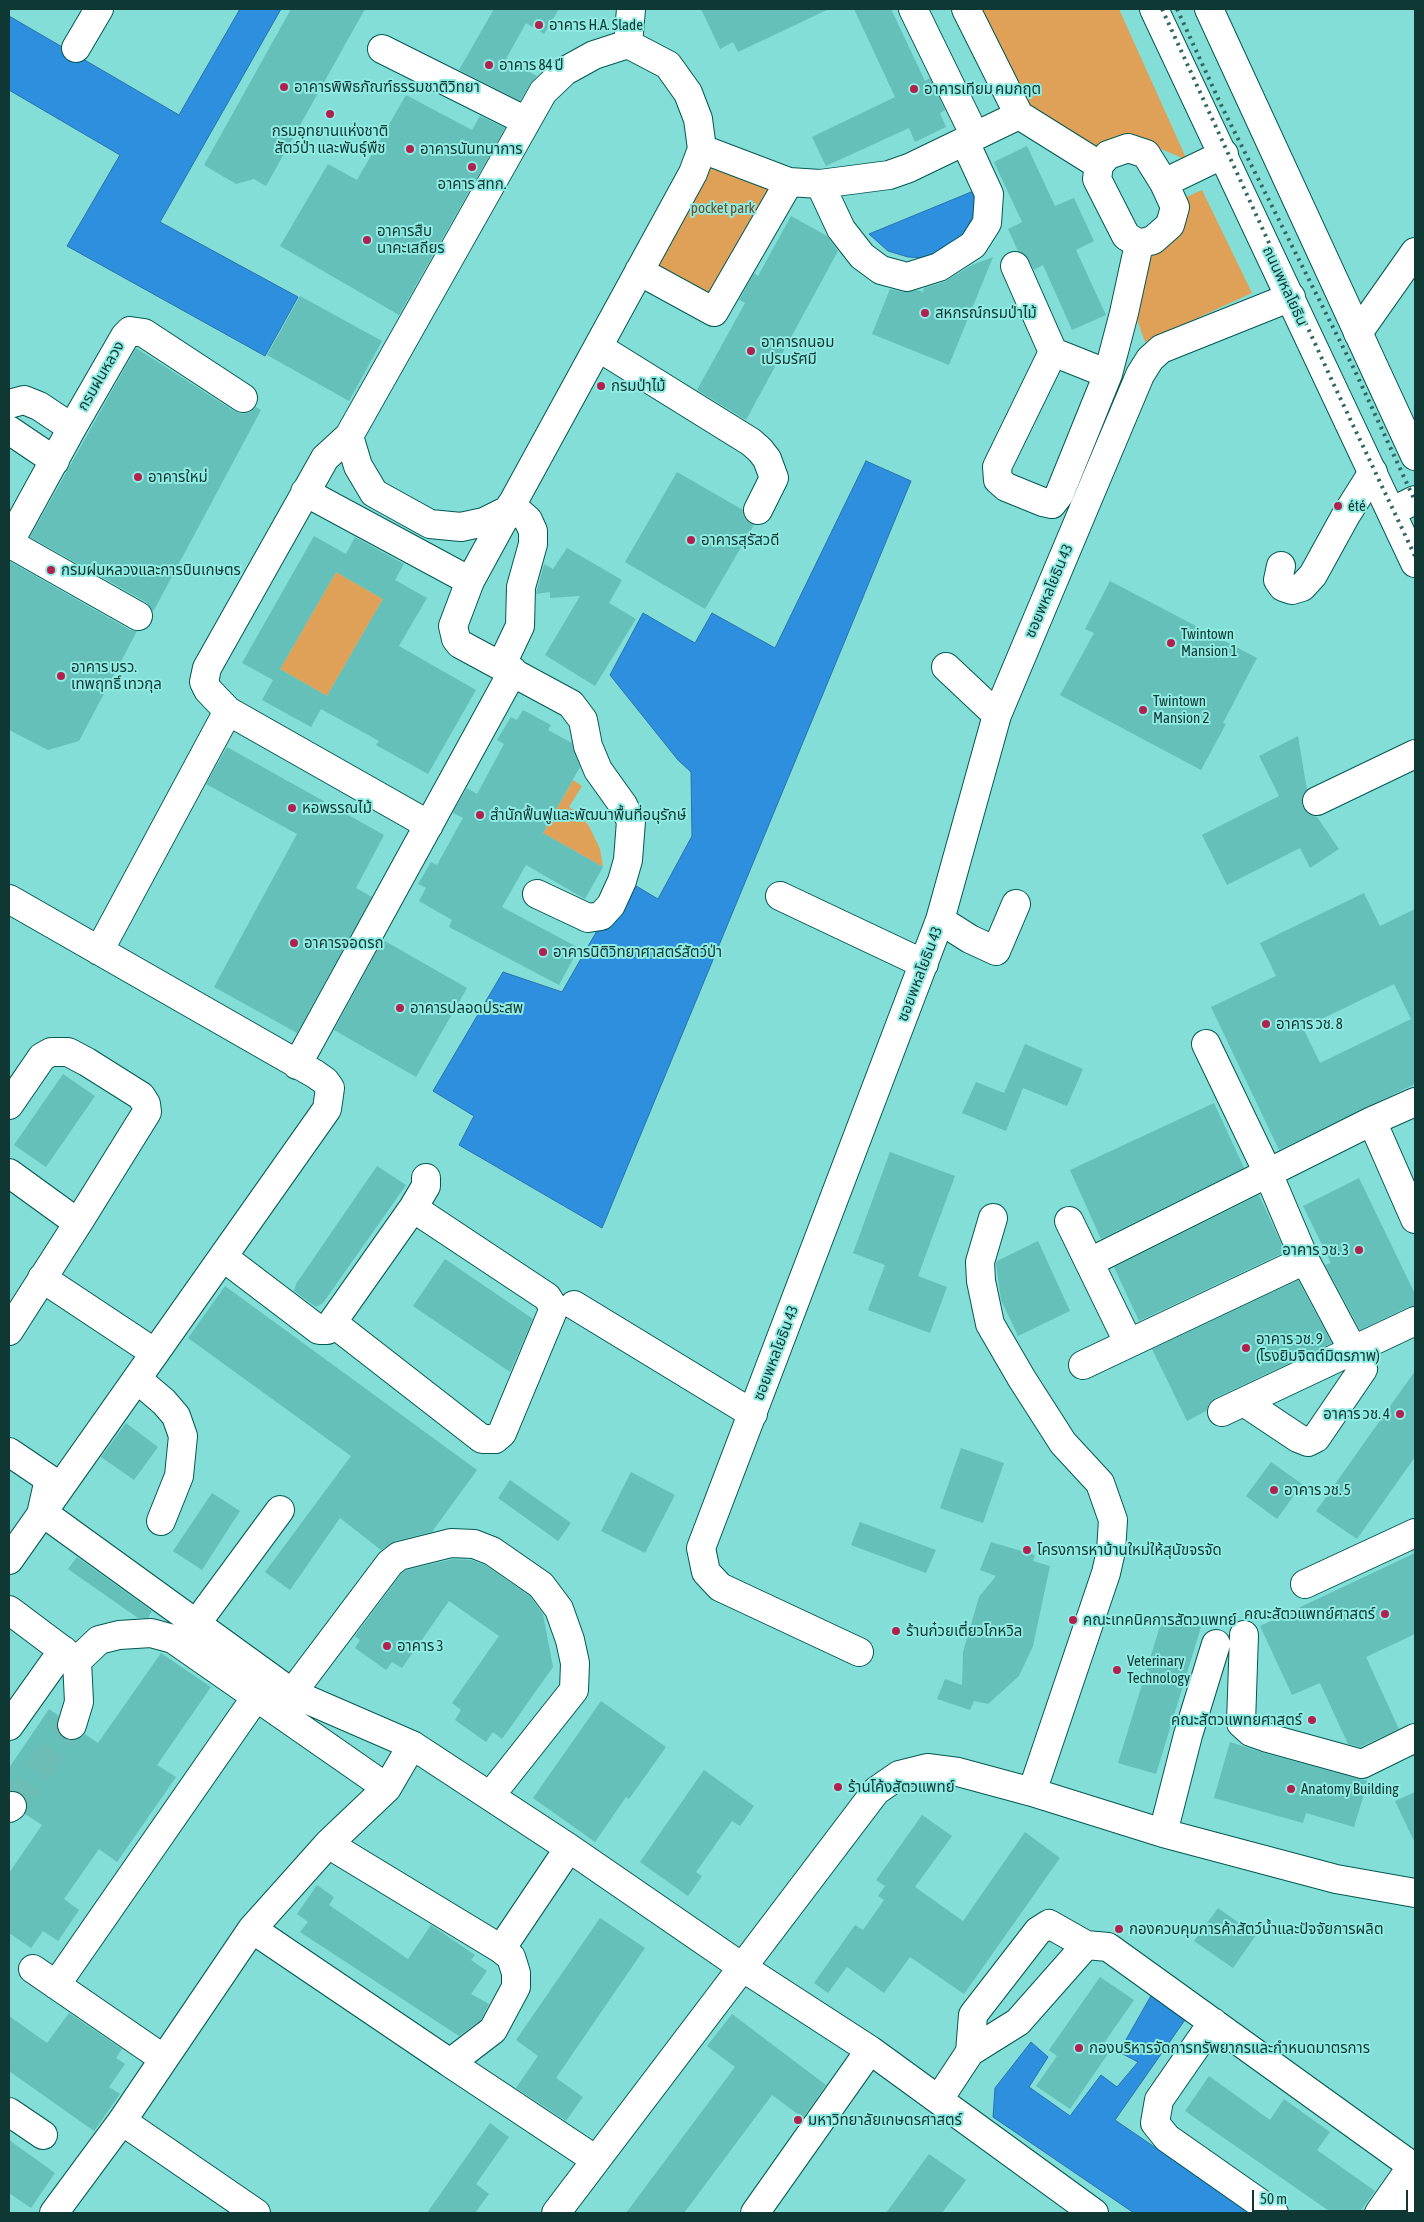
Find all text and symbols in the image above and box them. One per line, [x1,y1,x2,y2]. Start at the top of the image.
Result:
place label: อาคาร H.A. Slade [549,16,643,34]
marker: อาคาร H.A. Slade [533,19,545,31]
place label: อาคาร 84 ปี [499,56,564,74]
marker: อาคาร 84 ปี [483,59,495,71]
place label: อาคารพิพิธภัณฑ์ธรรมชาติวิทยา [294,78,480,96]
place label: อาคารเทียม คมกฤต [924,80,1041,98]
marker: อาคารพิพิธภัณฑ์ธรรมชาติวิทยา [278,81,290,93]
marker: อาคารเทียม คมกฤต [908,83,920,95]
marker: กรมอุทยานแห่งชาติ สัตว์ป่า และพันธุ์พืช [324,108,336,120]
place label: กรมอุทยานแห่งชาติ สัตว์ป่า และพันธุ์พืช [272,122,388,157]
place label: อาคารนันทนาการ [420,140,523,158]
marker: อาคารนันทนาการ [404,143,416,155]
marker: อาคาร สทก. [466,161,478,173]
place label: อาคาร สทก. [438,175,506,193]
park label: pocket park [691,199,755,217]
place label: อาคารสืบ นาคะเสถียร [377,222,445,257]
marker: อาคารสืบ นาคะเสถียร [361,234,373,246]
street label: ถนนพหลโยธิน [1259,243,1311,329]
place label: สหกรณ์กรมป่าไม้ [935,304,1037,322]
marker: สหกรณ์กรมป่าไม้ [919,307,931,319]
place label: อาคารถนอม เปรมรัศมี [761,333,834,368]
street label: กรมฝนหลวง [74,338,128,414]
marker: อาคารถนอม เปรมรัศมี [745,345,757,357]
place label: กรมป่าไม้ [611,377,665,395]
marker: กรมป่าไม้ [595,380,607,392]
place label: อาคารใหม่ [148,468,208,486]
marker: อาคารใหม่ [132,471,144,483]
place label: été [1348,497,1366,515]
marker: été [1332,500,1344,512]
place label: อาคารสุรัสวดี [701,531,779,549]
marker: อาคารสุรัสวดี [685,534,697,546]
street label: ซอยพหลโยธิน 43 [1021,541,1077,641]
place label: กรมฝนหลวงและการบินเกษตร [61,561,241,579]
marker: กรมฝนหลวงและการบินเกษตร [45,564,57,576]
place label: Twintown Mansion 1 [1181,625,1237,660]
marker: Twintown Mansion 1 [1165,637,1177,649]
place label: อาคาร มรว. เทพฤทธิ์ เทวกุล [71,658,162,693]
marker: อาคาร มรว. เทพฤทธิ์ เทวกุล [55,670,67,682]
place label: Twintown Mansion 2 [1153,692,1209,727]
marker: Twintown Mansion 2 [1137,704,1149,716]
place label: หอพรรณไม้ [302,799,372,817]
marker: หอพรรณไม้ [286,802,298,814]
place label: สำนักฟื้นฟูและพัฒนาพื้นที่อนุรักษ์ [490,806,686,824]
marker: สำนักฟื้นฟูและพัฒนาพื้นที่อนุรักษ์ [474,809,486,821]
street label: ซอยพหลโยธิน 43 [894,924,946,1024]
place label: อาคารจอดรถ [304,934,383,952]
marker: อาคารจอดรถ [288,937,300,949]
place label: อาคารนิติวิทยาศาสตร์สัตว์ป่า [553,943,722,961]
marker: อาคารนิติวิทยาศาสตร์สัตว์ป่า [537,946,549,958]
place label: อาคารปลอดประสพ [410,999,523,1017]
marker: อาคารปลอดประสพ [394,1002,406,1014]
place label: อาคาร วช. 8 [1276,1015,1343,1033]
marker: อาคาร วช. 8 [1260,1018,1272,1030]
place label: อาคาร วช. 3 [1282,1241,1349,1259]
marker: อาคาร วช. 3 [1353,1244,1365,1256]
street label: ซอยพหลโยธิน 43 [750,1303,802,1403]
place label: อาคาร วช. 9 (โรงยิมจิตต์มิตรภาพ) [1256,1330,1380,1365]
marker: อาคาร วช. 9 (โรงยิมจิตต์มิตรภาพ) [1240,1342,1252,1354]
place label: อาคาร วช. 4 [1323,1405,1390,1423]
marker: อาคาร วช. 4 [1394,1408,1406,1420]
place label: อาคาร วช. 5 [1284,1481,1351,1499]
marker: อาคาร วช. 5 [1268,1484,1280,1496]
place label: โครงการหาบ้านใหม่ให้สุนัขจรจัด [1037,1541,1222,1559]
marker: โครงการหาบ้านใหม่ให้สุนัขจรจัด [1021,1544,1033,1556]
place label: คณะสัตวแพทย์ศาสตร์ [1244,1605,1375,1623]
marker: คณะสัตวแพทย์ศาสตร์ [1379,1608,1391,1620]
place label: คณะเทคนิคการสัตวแพทย์ [1083,1611,1237,1629]
marker: คณะเทคนิคการสัตวแพทย์ [1067,1614,1079,1626]
place label: ร้านก๋วยเตี๋ยวโกหวิล [906,1622,1022,1640]
marker: ร้านก๋วยเตี๋ยวโกหวิล [890,1625,902,1637]
place label: อาคาร 3 [397,1637,443,1655]
marker: อาคาร 3 [381,1640,393,1652]
place label: Veterinary Technology [1127,1652,1190,1687]
marker: Veterinary Technology [1111,1664,1123,1676]
place label: คณะสัตวแพทยศาสตร์ [1171,1711,1302,1729]
marker: คณะสัตวแพทยศาสตร์ [1306,1714,1318,1726]
place label: ร้านโค้งสัตวแพทย์ [848,1778,955,1796]
place label: Anatomy Building [1301,1780,1399,1798]
marker: ร้านโค้งสัตวแพทย์ [832,1781,844,1793]
marker: Anatomy Building [1285,1783,1297,1795]
place label: กองควบคุมการค้าสัตว์น้ำและปัจจัยการผลิต [1129,1920,1383,1938]
marker: กองควบคุมการค้าสัตว์น้ำและปัจจัยการผลิต [1113,1923,1125,1935]
place label: กองบริหารจัดการทรัพยากรและกำหนดมาตรการ [1089,2039,1370,2057]
marker: กองบริหารจัดการทรัพยากรและกำหนดมาตรการ [1073,2042,1085,2054]
place label: มหาวิทยาลัยเกษตรศาสตร์ [808,2111,962,2129]
marker: มหาวิทยาลัยเกษตรศาสตร์ [792,2114,804,2126]
scale bar [1254,2180,1410,2212]
text: 50 m [1260,2190,1287,2207]

